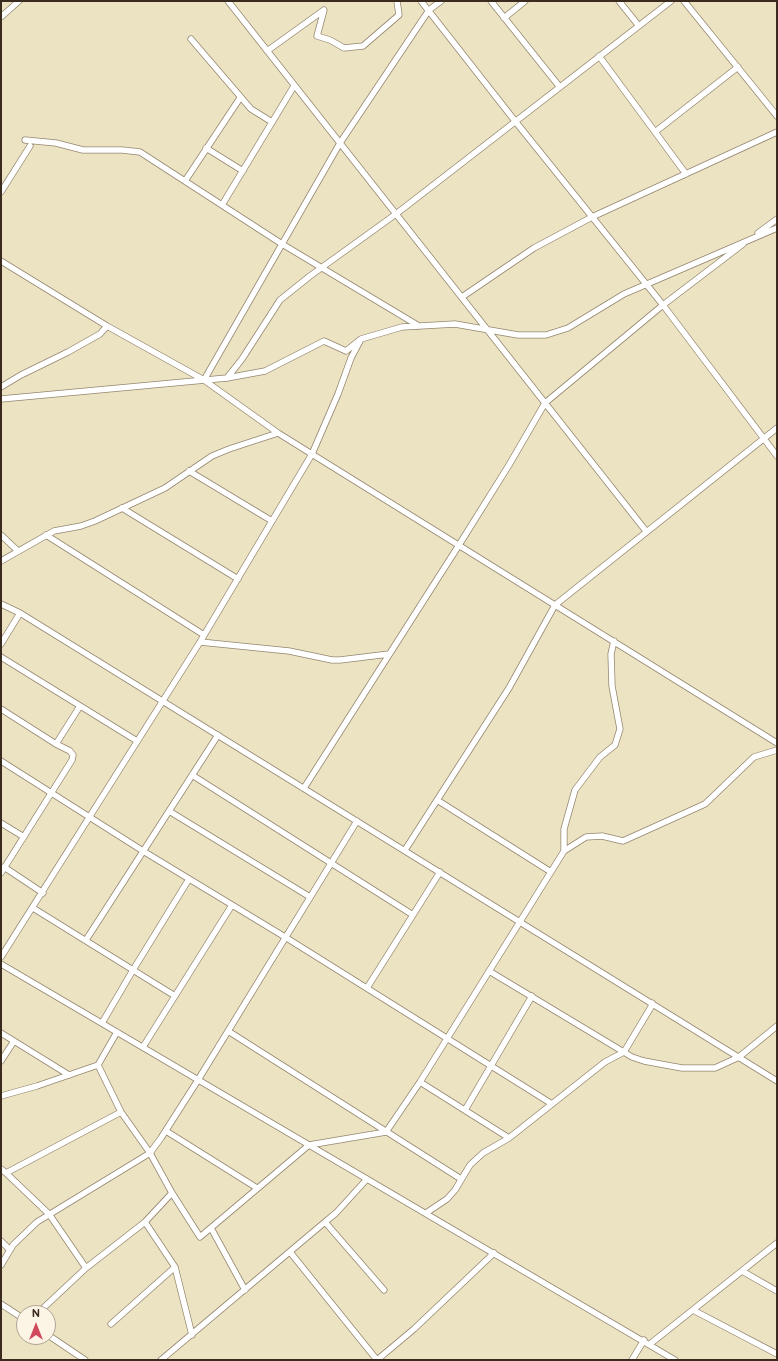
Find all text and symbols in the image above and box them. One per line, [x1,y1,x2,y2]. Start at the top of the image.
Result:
north arrow [16,1305,56,1345]
text: N [32,1307,40,1320]

